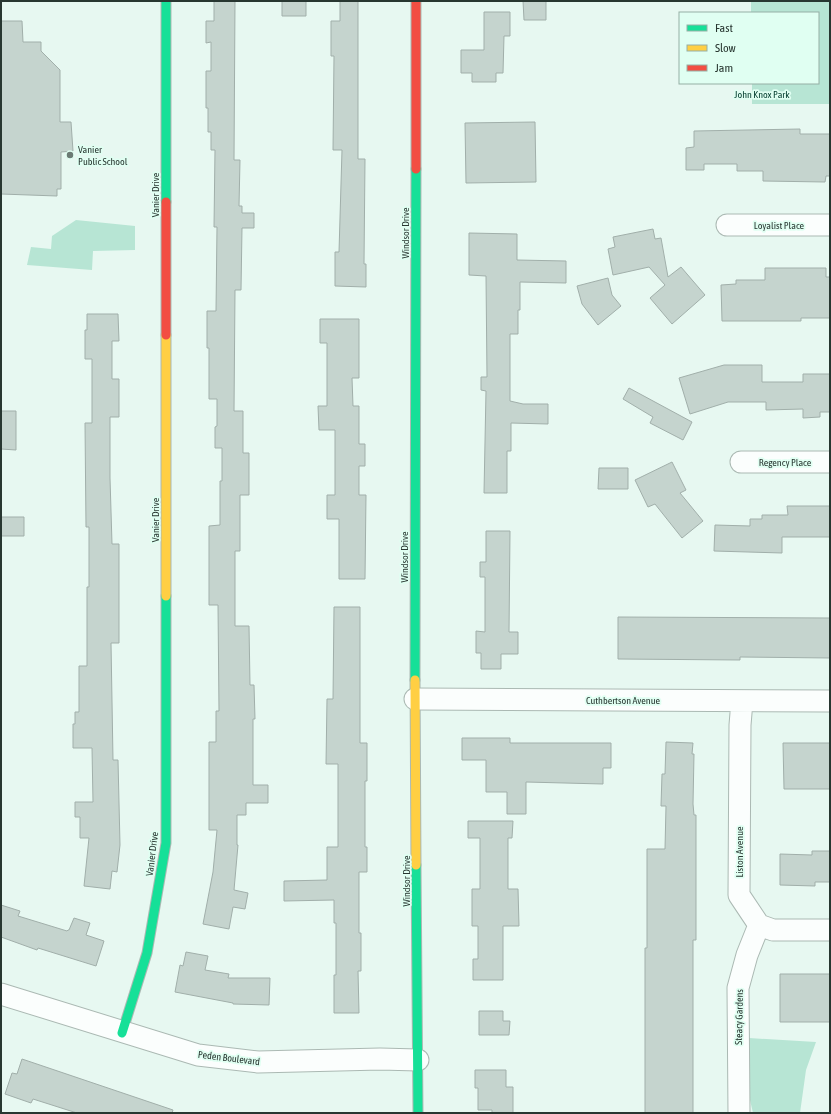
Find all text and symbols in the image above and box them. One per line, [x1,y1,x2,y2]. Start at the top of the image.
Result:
legend [679,12,819,84]
text: Fast [715,21,733,35]
text: Slow [715,41,736,55]
text: Jam [715,61,733,75]
park label: John Knox Park [734,89,790,100]
place label: Vanier Public School [78,144,128,167]
marker: Vanier Public School [65,150,75,160]
street label: Vanier Drive [150,172,161,217]
street label: Windsor Drive [400,207,411,259]
street label: Loyalist Place [754,220,805,231]
street label: Regency Place [759,457,812,468]
street label: Vanier Drive [150,497,161,542]
street label: Windsor Drive [399,531,410,583]
street label: Cuthbertson Avenue [586,695,661,706]
street label: Liston Avenue [734,826,745,878]
street label: Vanier Drive [144,831,160,877]
street label: Windsor Drive [401,855,412,907]
street label: Steacy Gardens [733,988,745,1045]
street label: Peden Boulevard [197,1049,261,1067]

